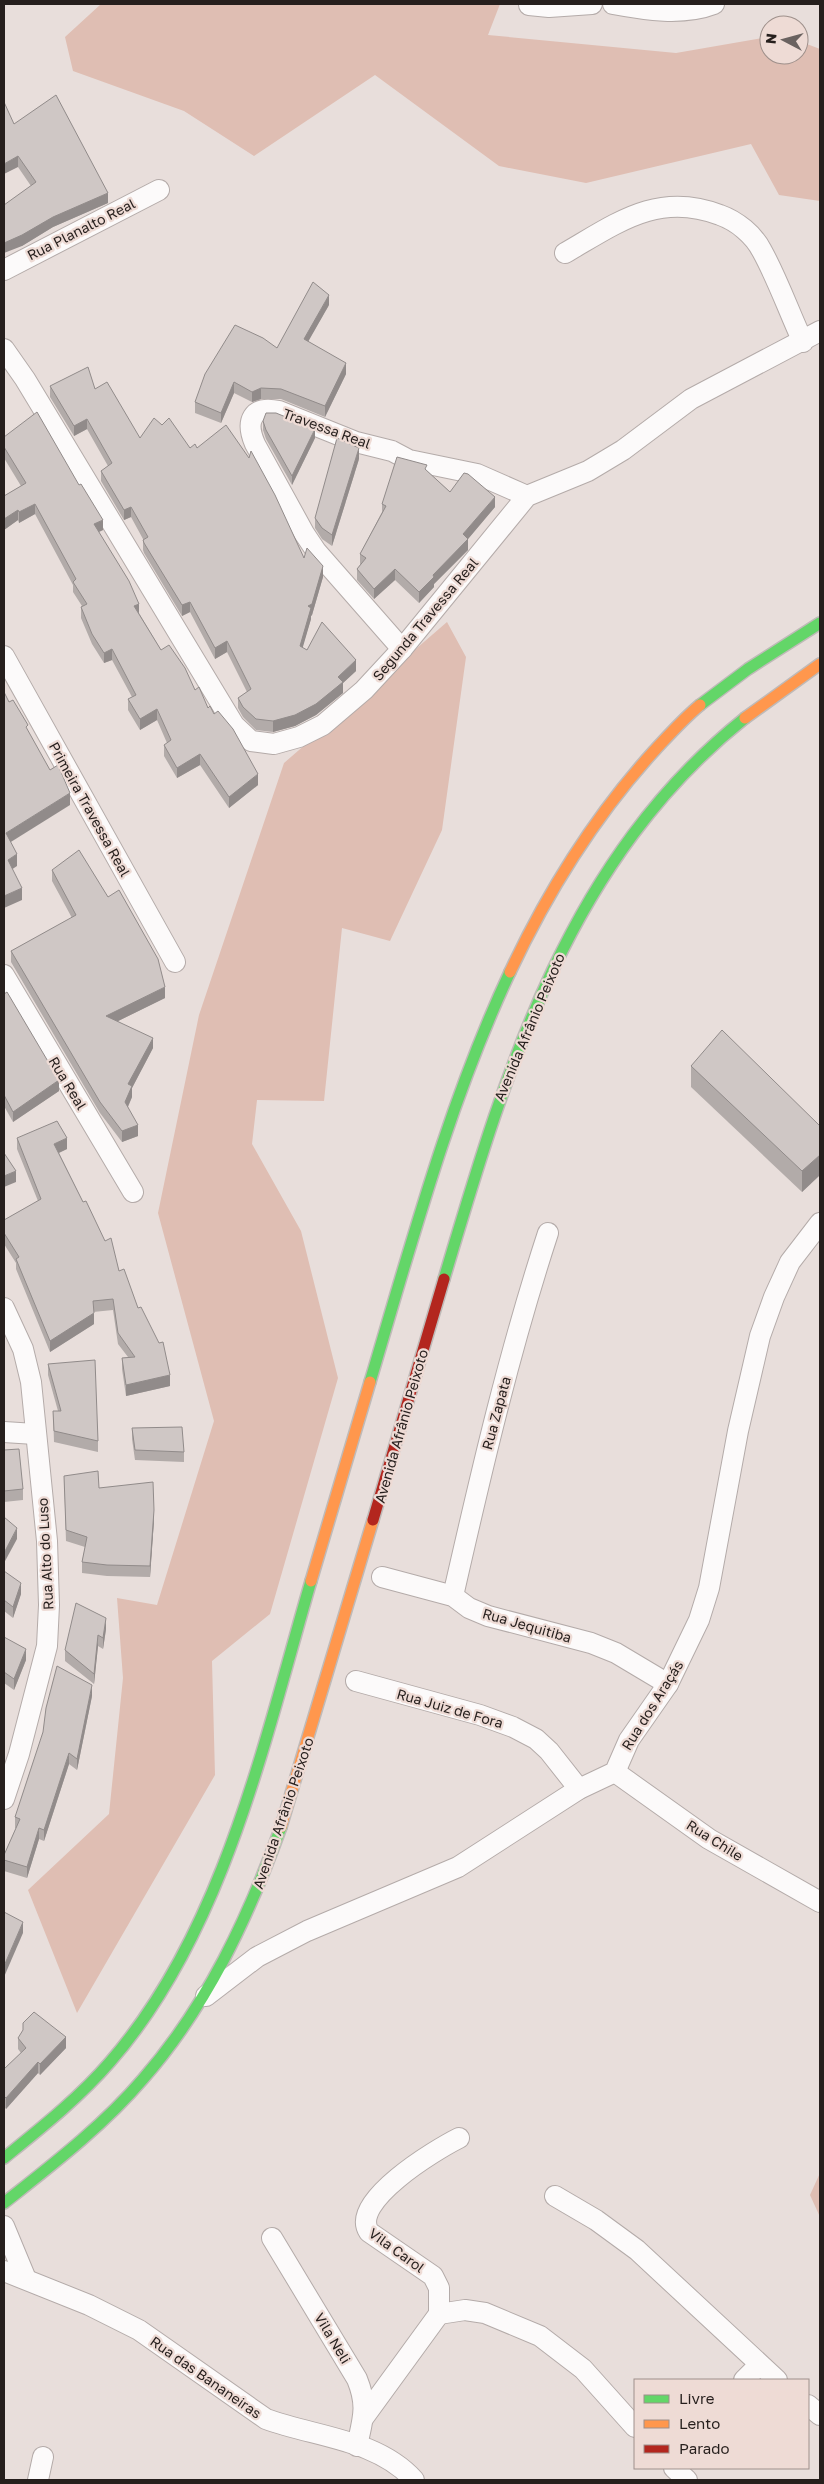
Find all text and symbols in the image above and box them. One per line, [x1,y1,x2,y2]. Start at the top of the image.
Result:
north arrow [759,15,809,65]
text: N [762,32,780,45]
street label: Rua Planalto Real [24,194,138,264]
street label: Travessa Real [281,404,373,452]
street label: Segunda Travessa Real [369,554,481,684]
street label: Primeira Travessa Real [46,739,134,879]
street label: Avenida Afrânio Peixoto [490,950,568,1104]
street label: Rua Real [46,1053,90,1113]
street label: Avenida Afrânio Peixoto [371,1347,431,1505]
street label: Rua Zapata [478,1374,514,1452]
street label: Rua Alto do Luso [34,1497,56,1611]
street label: Rua Jequitiba [481,1604,573,1646]
street label: Rua dos Araçás [618,1657,686,1753]
street label: Rua Juiz de Fora [395,1685,505,1731]
street label: Avenida Afrânio Peixoto [249,1735,317,1891]
street label: Rua Chile [684,1816,746,1864]
street label: Vila Carol [366,2224,428,2276]
street label: Vila Neli [311,2310,355,2366]
street label: Rua das Bananeiras [147,2332,265,2422]
legend [634,2379,809,2469]
text: Livre [679,2389,715,2407]
text: Lento [679,2414,720,2432]
text: Parado [679,2439,730,2457]

